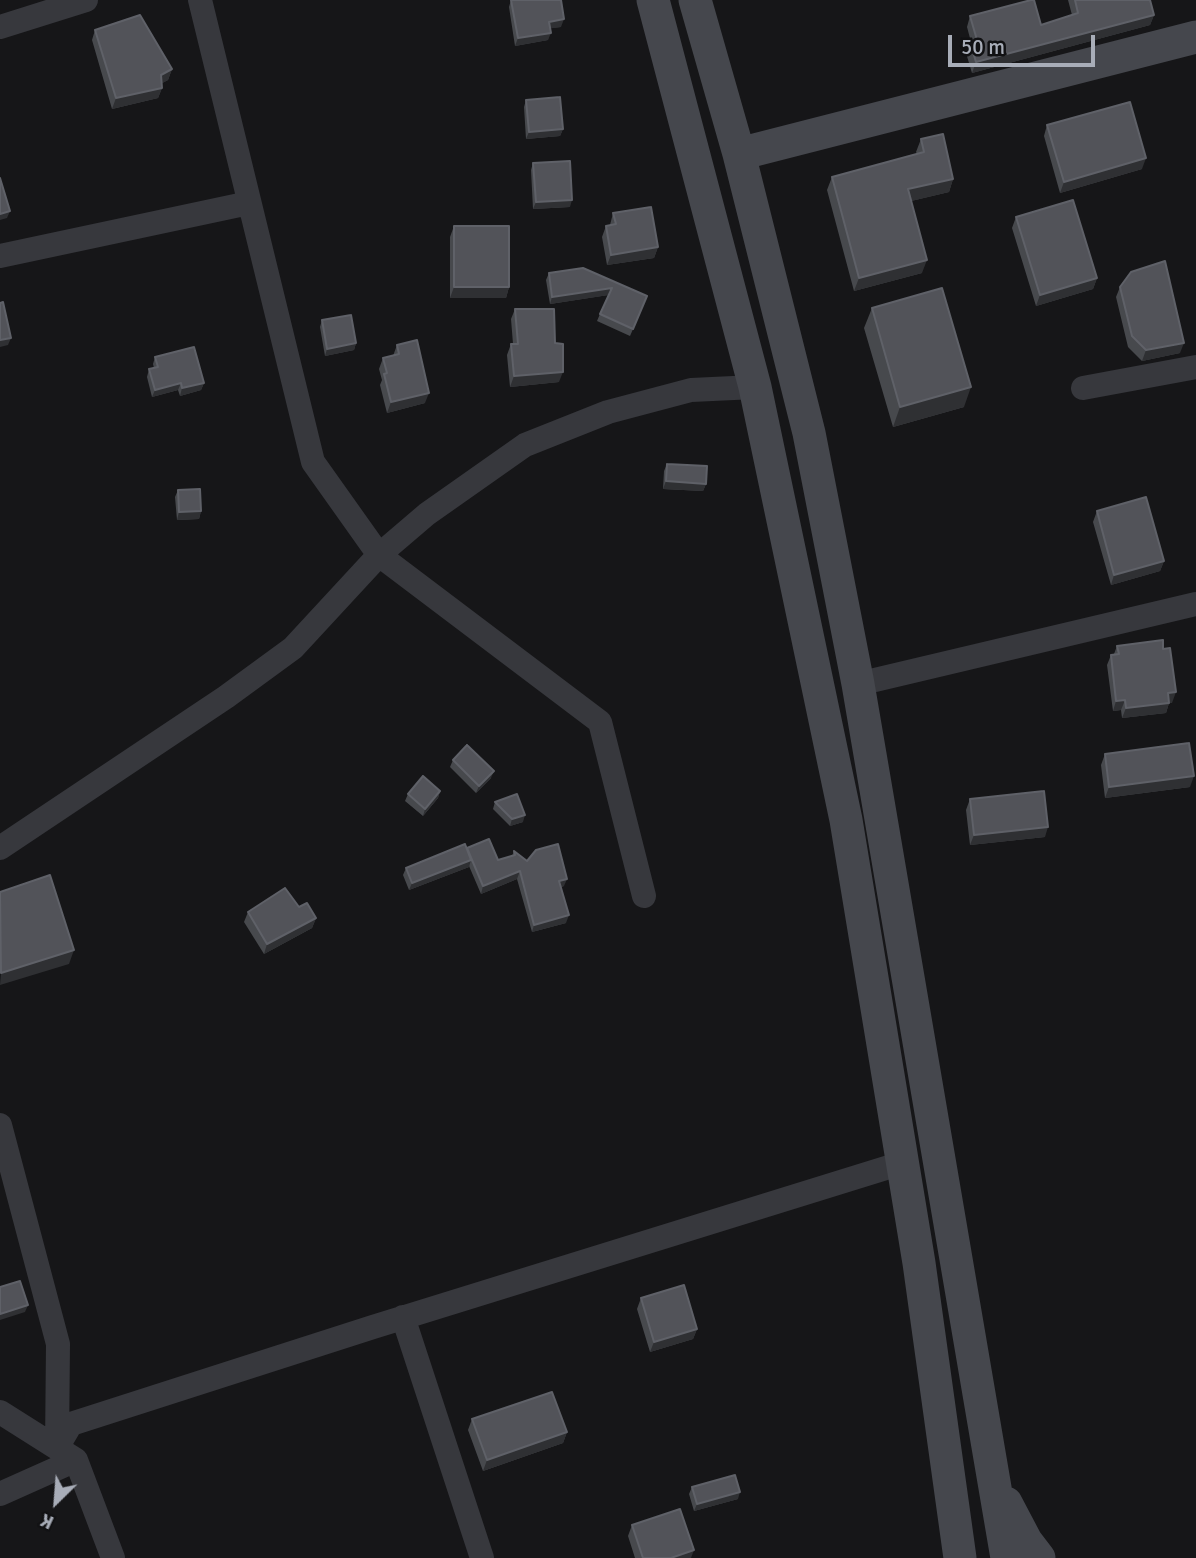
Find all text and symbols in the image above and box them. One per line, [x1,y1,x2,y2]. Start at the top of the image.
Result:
scale bar [951,21,1098,65]
text: 50 m [961,34,1005,60]
north arrow [21,1467,91,1537]
text: K [37,1508,58,1534]

